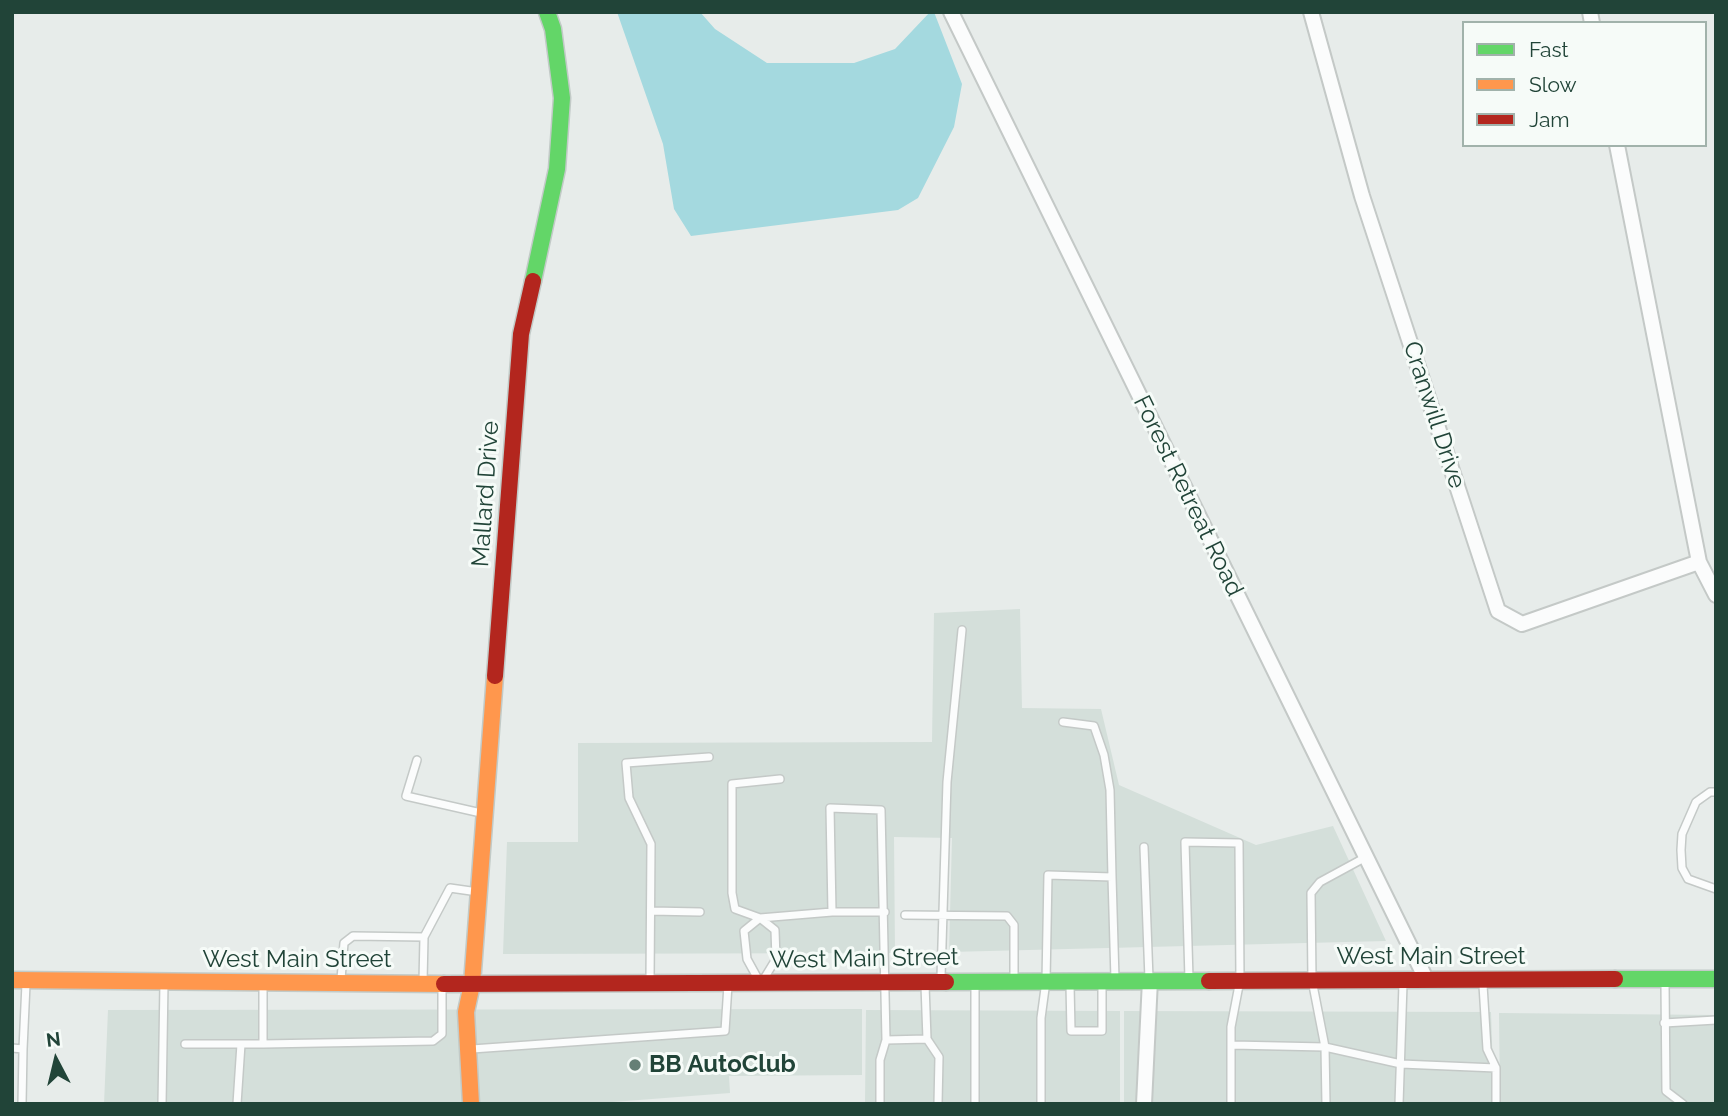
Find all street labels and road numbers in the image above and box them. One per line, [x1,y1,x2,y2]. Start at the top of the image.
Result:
street label: Cranwill Drive [1397,338,1471,492]
street label: Forest Retreat Road [1127,391,1249,601]
street label: Mallard Drive [467,420,505,568]
street label: West Main Street [769,943,959,975]
street label: West Main Street [1336,943,1526,971]
street label: West Main Street [202,946,392,974]

